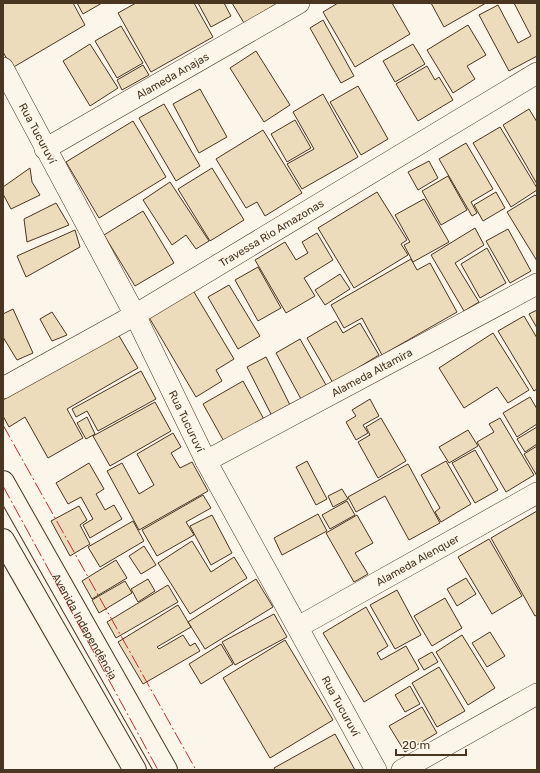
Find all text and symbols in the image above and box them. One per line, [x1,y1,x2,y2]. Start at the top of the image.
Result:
street label: Alameda Anajas [134,50,212,102]
street label: Rua Tucuruví [16,101,60,167]
street label: Travessa Rio Amazonas [217,197,327,270]
street label: Alameda Altamira [329,346,415,400]
street label: Rua Tucuruví [166,388,207,455]
street label: Alameda Alenquer [374,531,462,589]
street label: Avenida Independência [49,571,119,682]
street label: Rua Tucuruví [319,674,363,740]
scale bar [396,731,466,757]
text: 20 m [402,738,430,752]

